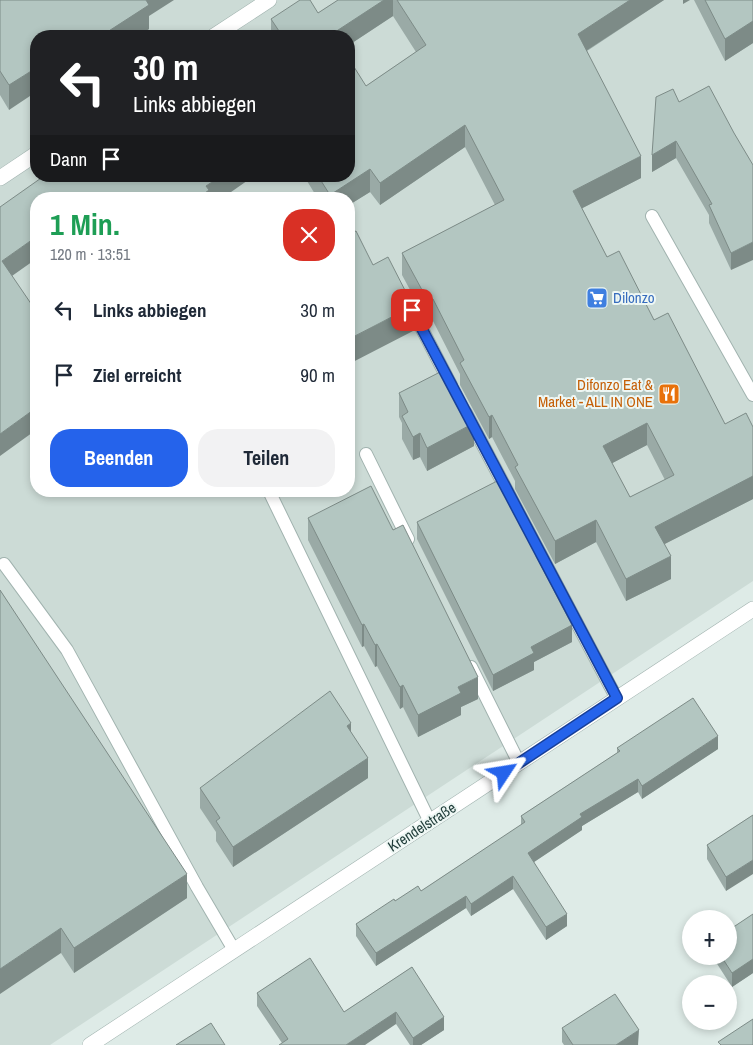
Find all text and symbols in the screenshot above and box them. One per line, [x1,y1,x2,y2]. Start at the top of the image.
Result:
text: 30 m [133,44,198,91]
icon: left [50,50,115,115]
text: Links abbiegen [133,89,256,119]
icon: arrive [97,145,125,173]
text: Dann [50,146,87,172]
text: 1 Min. [50,204,120,244]
button: close [283,209,335,261]
text: 120 m · 13:51 [50,243,130,265]
supermarket icon: Dilonzo [585,286,609,310]
place label: Dilonzo [613,287,655,308]
pin [391,289,433,331]
icon: left [50,296,78,324]
icon: arrive [398,296,426,324]
text: Links abbiegen [93,297,206,323]
text: 30 m [300,297,335,323]
icon: arrive [50,361,78,389]
text: Ziel erreicht [93,362,181,388]
text: 90 m [300,362,335,388]
place label: Difonzo Eat & Market - ALL IN ONE [538,374,654,412]
restaurant icon: Difonzo Eat & Market - ALL IN ONE [657,382,681,406]
button: Beenden [50,429,188,487]
button: Teilen [198,429,335,487]
position arrow [477,746,529,798]
street label: Krendelstraße [384,797,460,856]
map controls [682,910,737,1030]
button: + [682,910,737,965]
button: − [682,975,737,1030]

